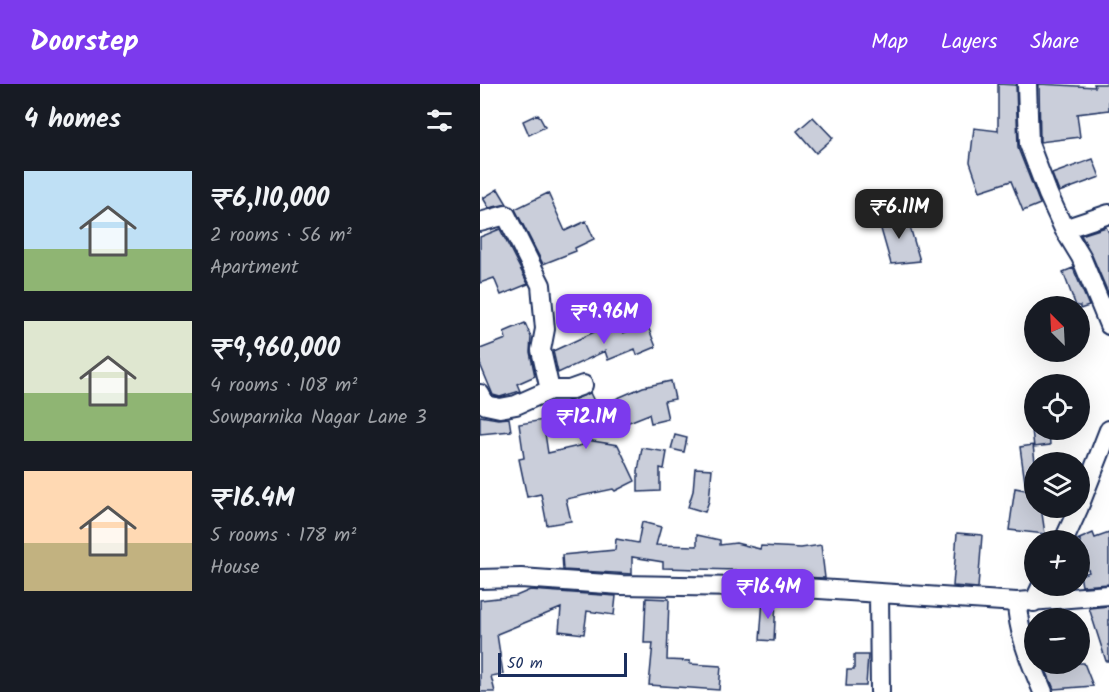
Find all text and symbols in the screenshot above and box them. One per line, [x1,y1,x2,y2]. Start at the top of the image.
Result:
text: Doorstep [30,20,139,65]
text: Map [871,26,908,59]
text: Layers [941,26,997,59]
text: Share [1030,26,1079,59]
text: 4 homes [24,99,121,141]
icon: filters [423,104,456,137]
text: ₹6,110,000 [210,178,329,220]
pin: ₹6.11M [850,189,948,240]
text: ₹6.11M [869,192,929,224]
icon: home [72,195,144,267]
text: 2 rooms · 56 m² [210,220,352,252]
text: Apartment [210,252,299,284]
pin: ₹9.96M [555,294,653,345]
north arrow [1024,296,1090,362]
map controls [1024,296,1090,674]
text: ₹9.96M [570,297,638,329]
text: ₹9,960,000 [210,328,340,370]
icon: home [72,345,144,417]
text: 4 rooms · 108 m² [210,370,357,402]
button: locate [1024,374,1090,440]
pin: ₹12.1M [537,399,635,450]
text: Sowparnika Nagar Lane 3 [210,402,427,434]
text: ₹12.1M [556,402,617,434]
button: layers [1024,452,1090,518]
text: ₹16.4M [210,478,295,520]
icon: home [72,495,144,567]
text: 5 rooms · 178 m² [210,520,356,552]
button: + [1024,530,1090,596]
text: House [210,552,260,584]
pin: ₹16.4M [719,569,817,620]
text: ₹16.4M [735,572,801,604]
button: − [1024,608,1090,674]
scale bar [498,650,627,678]
text: 50 m [507,651,543,676]

